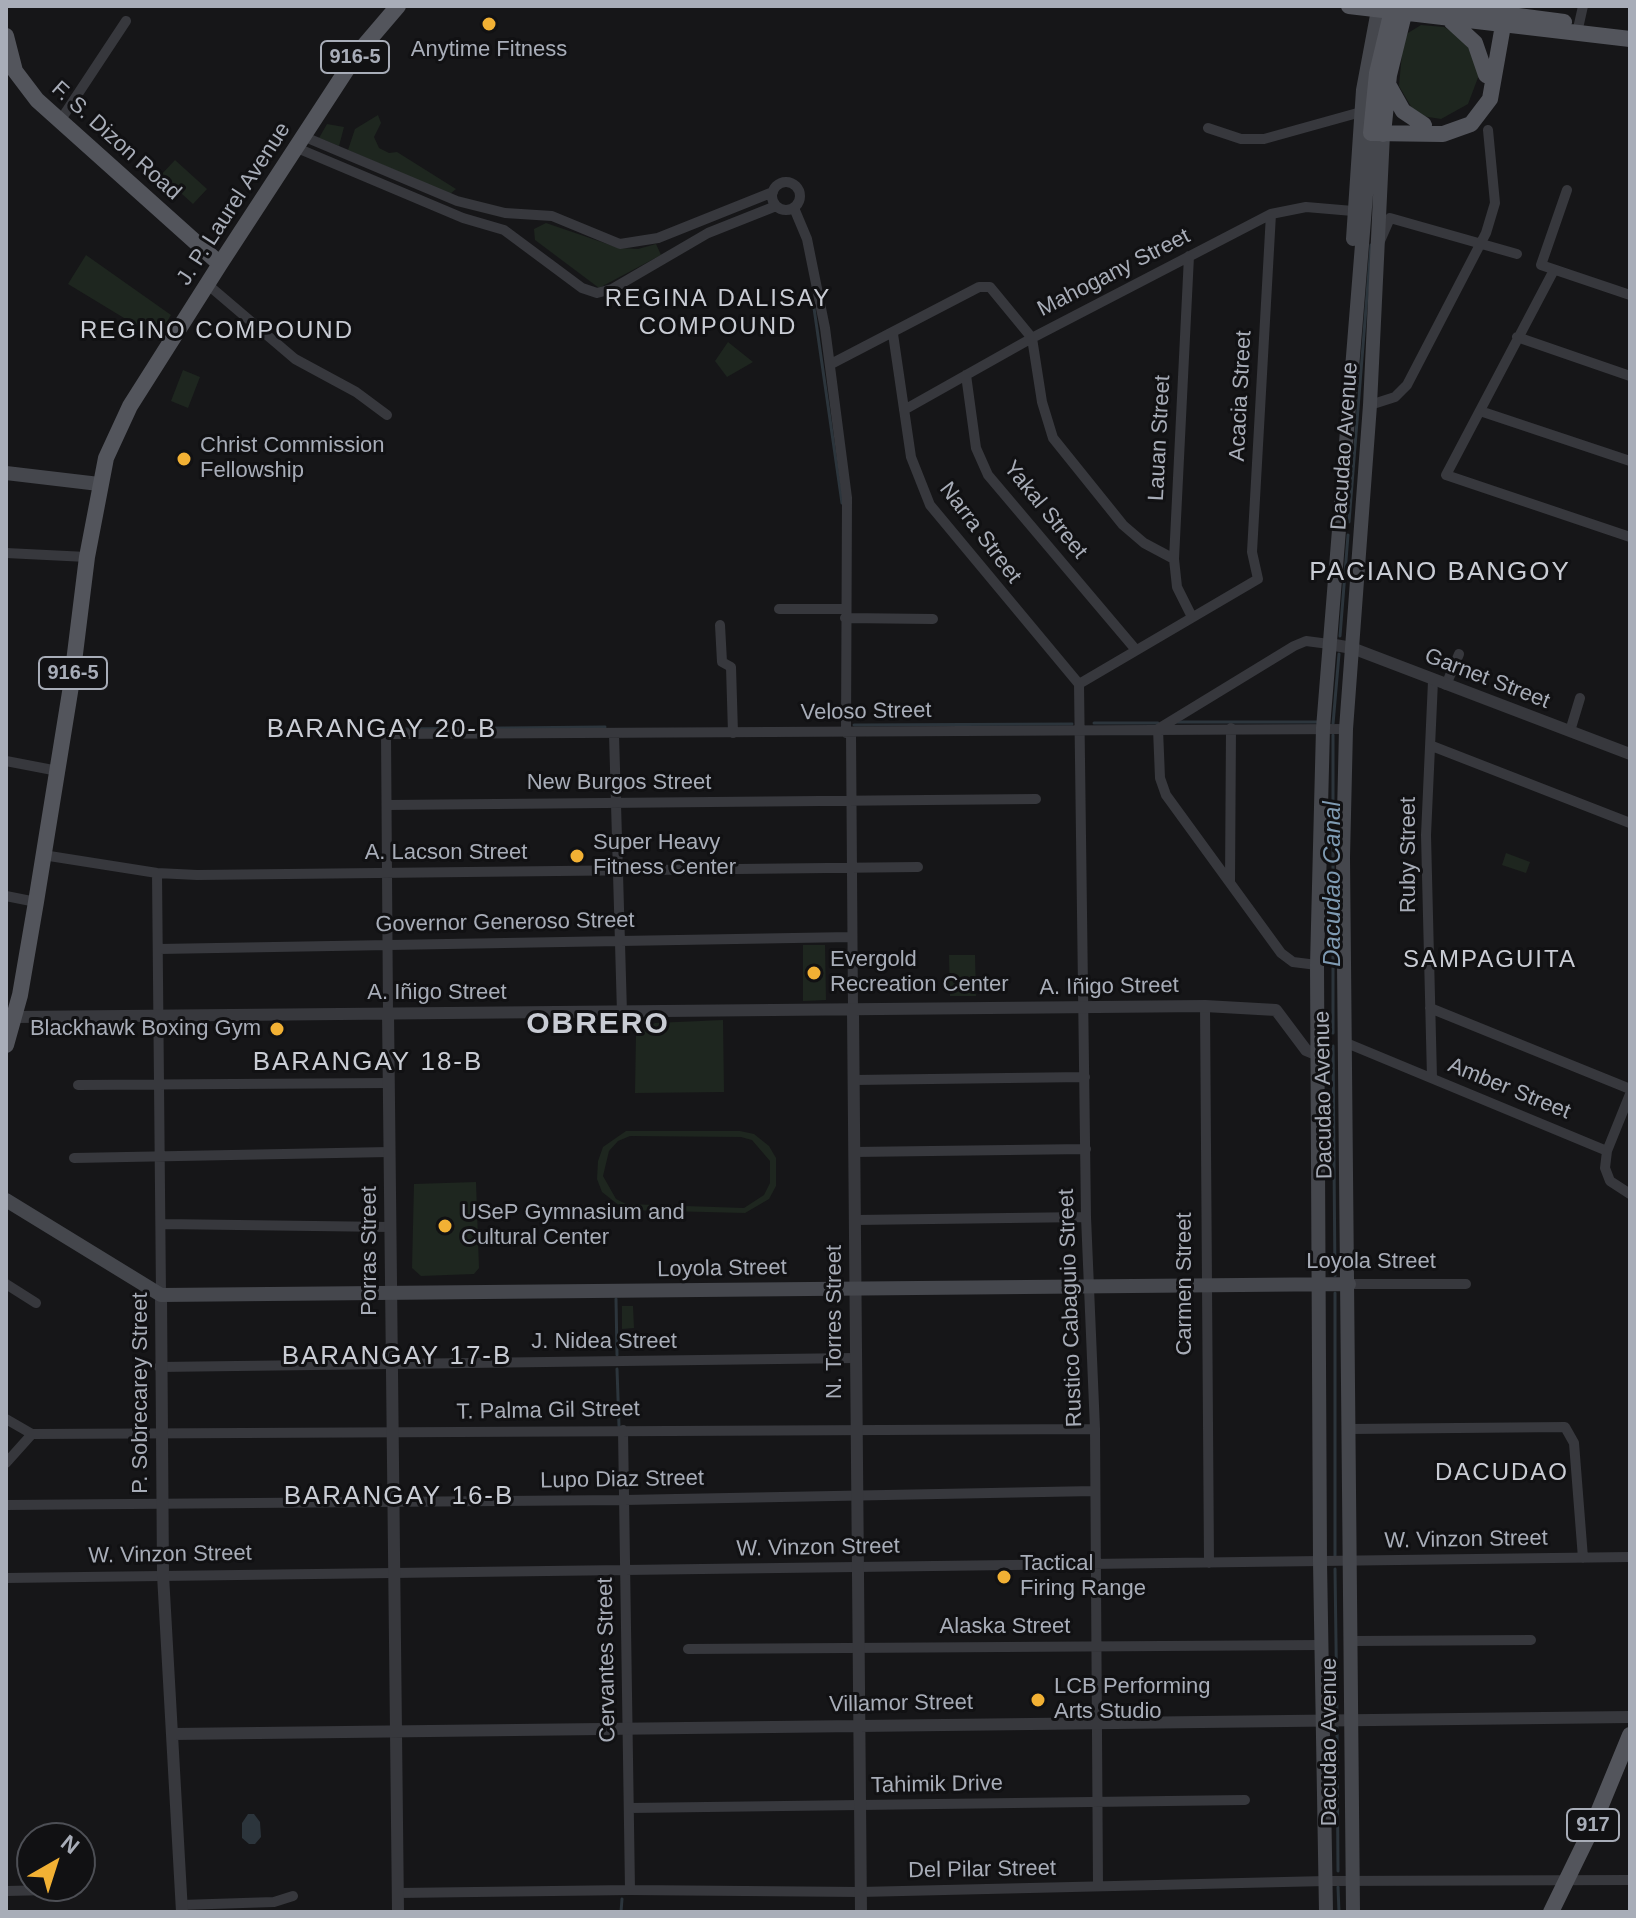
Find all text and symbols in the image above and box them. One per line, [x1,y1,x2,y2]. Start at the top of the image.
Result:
marker: Anytime Fitness [480,15,498,33]
place label: Anytime Fitness [411,37,567,63]
road number: 916-5 [321,41,389,73]
street label: F. S. Dizon Road [46,76,186,206]
street label: J. P. Laurel Avenue [172,118,296,290]
street label: Mahogany Street [1033,223,1195,323]
district label: REGINA DALISAY COMPOUND [605,285,831,341]
district label: REGINO COMPOUND [80,317,354,345]
street label: Acacia Street [1224,330,1258,462]
street label: Dacudao Avenue [1326,361,1364,531]
street label: Lauan Street [1144,374,1176,502]
place label: Christ Commission Fellowship [200,433,385,484]
marker: Christ Commission Fellowship [175,450,193,468]
street label: Yakal Street [998,456,1092,564]
street label: Narra Street [933,477,1027,589]
district label: PACIANO BANGOY [1309,557,1571,589]
street label: Garnet Street [1421,643,1553,715]
road number: 916-5 [39,657,107,689]
street label: Veloso Street [800,698,932,726]
district label: BARANGAY 20-B [267,714,497,746]
street label: New Burgos Street [527,770,711,796]
street label: Ruby Street [1396,797,1422,913]
water label: Dacudao Canal [1319,801,1347,967]
place label: Super Heavy Fitness Center [593,830,736,882]
street label: A. Lacson Street [365,840,527,866]
marker: Super Heavy Fitness Center [568,847,586,865]
street label: Governor Generoso Street [375,908,635,938]
district label: SAMPAGUITA [1403,946,1577,974]
place label: Evergold Recreation Center [830,947,1009,998]
marker: Evergold Recreation Center [805,964,823,982]
street label: A. Iñigo Street [1039,973,1179,1001]
street label: A. Iñigo Street [367,980,507,1006]
district label: OBRERO [526,1007,670,1043]
street label: Dacudao Avenue [1309,1011,1339,1179]
place label: Blackhawk Boxing Gym [30,1016,261,1042]
marker: Blackhawk Boxing Gym [268,1020,286,1038]
district label: BARANGAY 18-B [253,1047,483,1079]
street label: Amber Street [1444,1052,1574,1126]
street label: Porras Street [357,1186,383,1316]
street label: Rustico Cabaguio Street [1054,1188,1088,1428]
place label: USeP Gymnasium and Cultural Center [461,1200,685,1252]
street label: Carmen Street [1172,1212,1198,1356]
marker: USeP Gymnasium and Cultural Center [436,1217,454,1235]
street label: N. Torres Street [822,1245,848,1399]
street label: Loyola Street [1306,1249,1436,1275]
street label: Loyola Street [657,1255,787,1283]
street label: P. Sobrecarey Street [128,1292,154,1494]
street label: J. Nidea Street [531,1329,677,1355]
district label: BARANGAY 17-B [282,1341,512,1373]
street label: T. Palma Gil Street [456,1396,640,1426]
district label: DACUDAO [1435,1459,1569,1487]
street label: Lupo Diaz Street [540,1465,704,1495]
district label: BARANGAY 16-B [284,1481,514,1513]
street label: W. Vinzon Street [1384,1525,1548,1555]
street label: W. Vinzon Street [736,1533,900,1563]
street label: W. Vinzon Street [88,1540,252,1570]
place label: Tactical Firing Range [1020,1551,1146,1602]
marker: Tactical Firing Range [995,1568,1013,1586]
street label: Cervantes Street [592,1577,622,1743]
street label: Alaska Street [940,1614,1070,1640]
street label: Dacudao Avenue [1317,1658,1343,1826]
place label: LCB Performing Arts Studio [1054,1674,1211,1726]
street label: Villamor Street [829,1690,973,1718]
marker: LCB Performing Arts Studio [1029,1691,1047,1709]
street label: Tahimik Drive [871,1771,1003,1799]
road number: 917 [1567,1809,1619,1841]
north arrow [16,1822,96,1902]
text: N [56,1830,84,1859]
street label: Del Pilar Street [908,1856,1056,1884]

